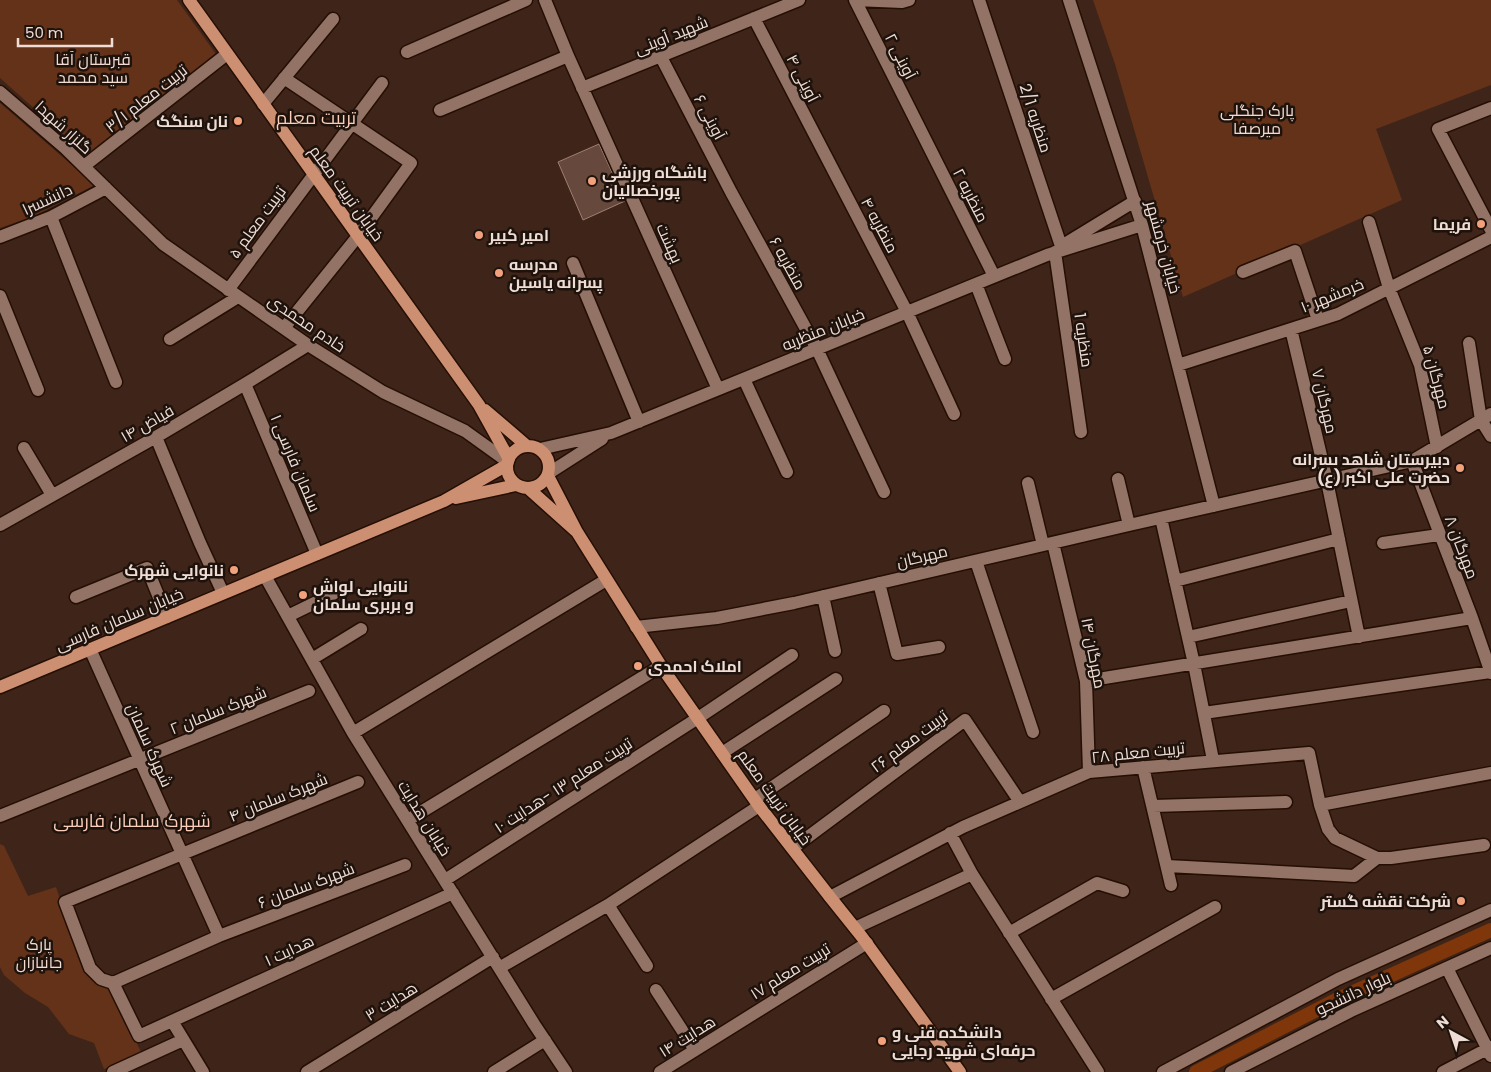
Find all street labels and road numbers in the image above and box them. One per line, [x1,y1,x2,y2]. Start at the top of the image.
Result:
street label: شهید آوینی [631,10,711,61]
street label: آوینی ۲ [879,29,922,84]
street label: آوینی ۴ [781,50,825,107]
street label: تربیت معلم ۳/۱ [100,58,193,138]
street label: منظریه 2/1 [1014,81,1058,156]
street label: آوینی ۶ [688,91,731,144]
street label: گلزار شهدا [30,95,97,159]
street label: خیابان تربیت معلم [304,141,389,246]
street label: منظریه ۲ [947,164,994,226]
street label: دانشسرا [18,178,76,221]
street label: تربیت معلم ۵ [223,181,292,263]
street label: منظریه ۴ [855,193,904,257]
street label: خیابان خرمشهر [1140,197,1187,296]
street label: بهشت [651,219,689,267]
street label: منظریه ۶ [764,233,811,294]
street label: خرمشهر ۱۰ [1297,272,1367,319]
street label: خادم محمدی [263,289,350,358]
street label: خیابان منظریه [778,302,868,357]
street label: منظریه 1 [1068,311,1099,369]
street label: مهرگان ۵ [1417,343,1456,411]
street label: مهرگان ۷ [1306,366,1343,436]
street label: فیاض ۱۴ [116,399,178,448]
street label: سلمان فارسی ۱ [265,411,326,515]
street label: مهرگان ۸ [1439,512,1484,582]
street label: مهرگان [894,539,950,574]
street label: خیابان سلمان فارسی [52,582,187,657]
street label: مهرگان ۱۴ [1075,616,1112,690]
street label: شهرک سلمان ۲ [166,681,270,740]
street label: شهرک سلمان [121,700,178,791]
street label: تربیت معلم ۲۶ [866,704,953,778]
street label: تربیت معلم ۱۳ -هدایت ۱۰ [490,732,637,839]
street label: تربیت معلم ۲۸ [1090,736,1187,769]
street label: خیابان تربیت معلم [732,745,817,850]
street label: شهرک سلمان ۴ [225,767,331,828]
street label: خیابان هدایت [392,776,457,860]
street label: شهرک سلمان ۶ [255,857,358,914]
street label: هدایت ۱ [261,929,318,972]
street label: تربیت معلم ۱۷ [746,937,835,1005]
street label: بلوار دانشجو [1312,966,1394,1021]
street label: هدایت ۳ [361,976,422,1027]
street label: هدایت ۱۴ [655,1010,720,1063]

